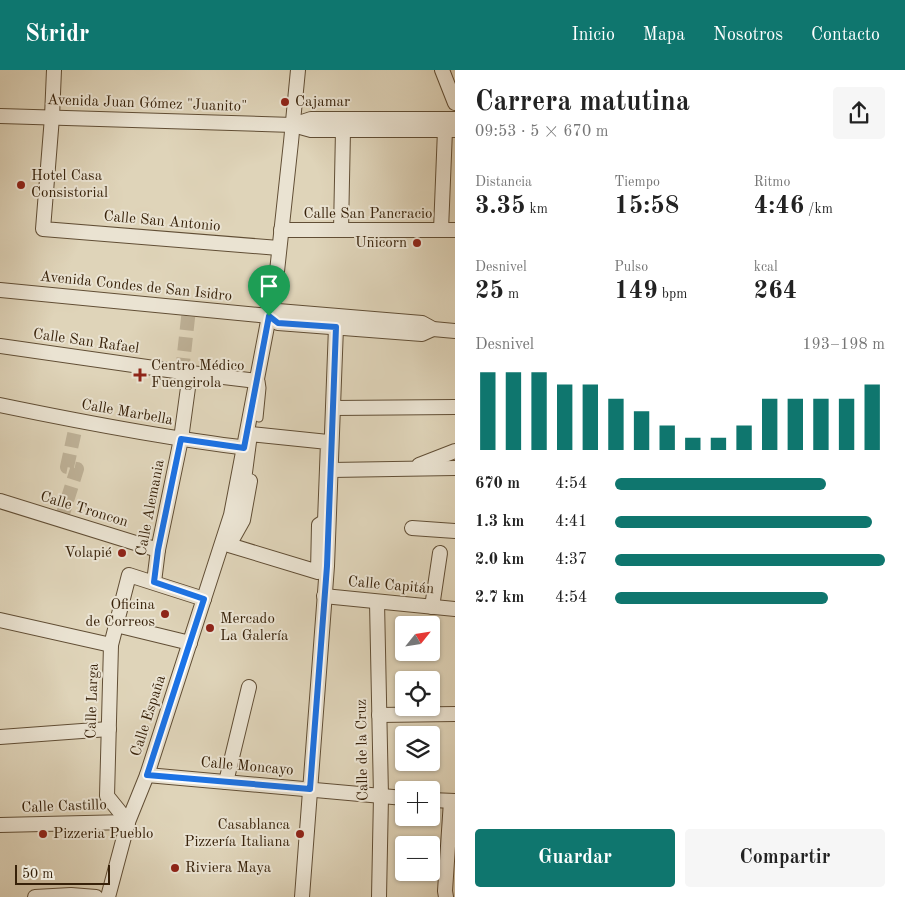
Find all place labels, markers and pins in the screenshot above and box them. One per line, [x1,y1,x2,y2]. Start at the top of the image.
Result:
place label: Cajamar [295,95,350,110]
marker: Cajamar [279,96,291,108]
place label: Hotel Casa Consistorial [31,169,108,201]
marker: Hotel Casa Consistorial [15,179,27,191]
place label: Unicorn [355,236,407,251]
marker: Unicorn [411,237,423,249]
pin [248,265,290,316]
place label: Centro Médico Fuengirola [151,359,244,391]
marker: Centro Médico Fuengirola [133,368,147,382]
place label: Volapié [64,546,112,561]
marker: Volapié [116,547,128,559]
place label: Oficina de Correos [85,598,156,630]
marker: Oficina de Correos [159,608,171,620]
place label: Mercado La Galería [220,612,289,644]
marker: Mercado La Galería [204,622,216,634]
place label: Casablanca Pizzería Italiana [184,818,291,850]
place label: Pizzeria Pueblo [53,827,153,842]
marker: Pizzeria Pueblo [37,828,49,840]
marker: Casablanca Pizzería Italiana [294,828,306,840]
place label: Riviera Maya [185,861,272,876]
marker: Riviera Maya [169,862,181,874]

